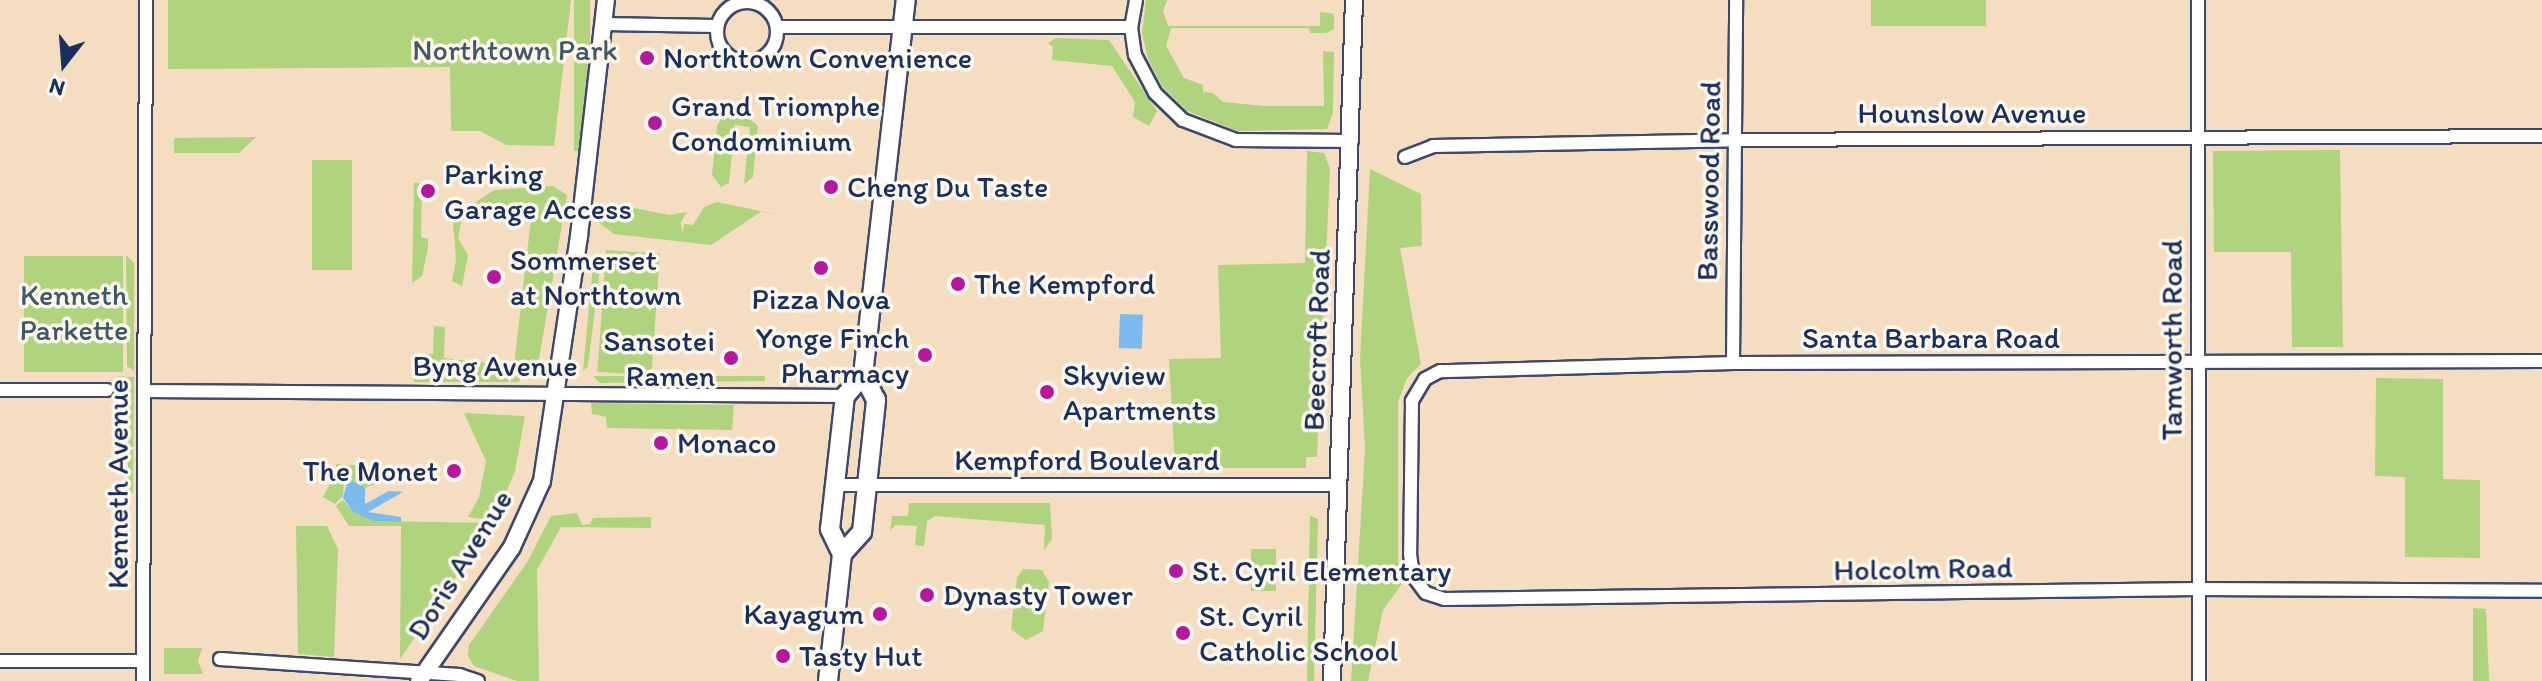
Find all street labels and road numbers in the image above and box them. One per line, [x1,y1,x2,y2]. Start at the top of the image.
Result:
street label: Basswood Road [1689,80,1729,282]
street label: Hounslow Avenue [1858,95,2086,131]
street label: Tamworth Road [2154,240,2190,440]
street label: Beecroft Road [1296,248,1338,432]
street label: Santa Barbara Road [1802,320,2060,356]
street label: Byng Avenue [412,348,578,384]
street label: Kenneth Avenue [100,380,136,588]
street label: Kempford Boulevard [954,442,1220,478]
street label: Doris Avenue [400,484,520,646]
street label: Holcolm Road [1833,549,2013,589]

